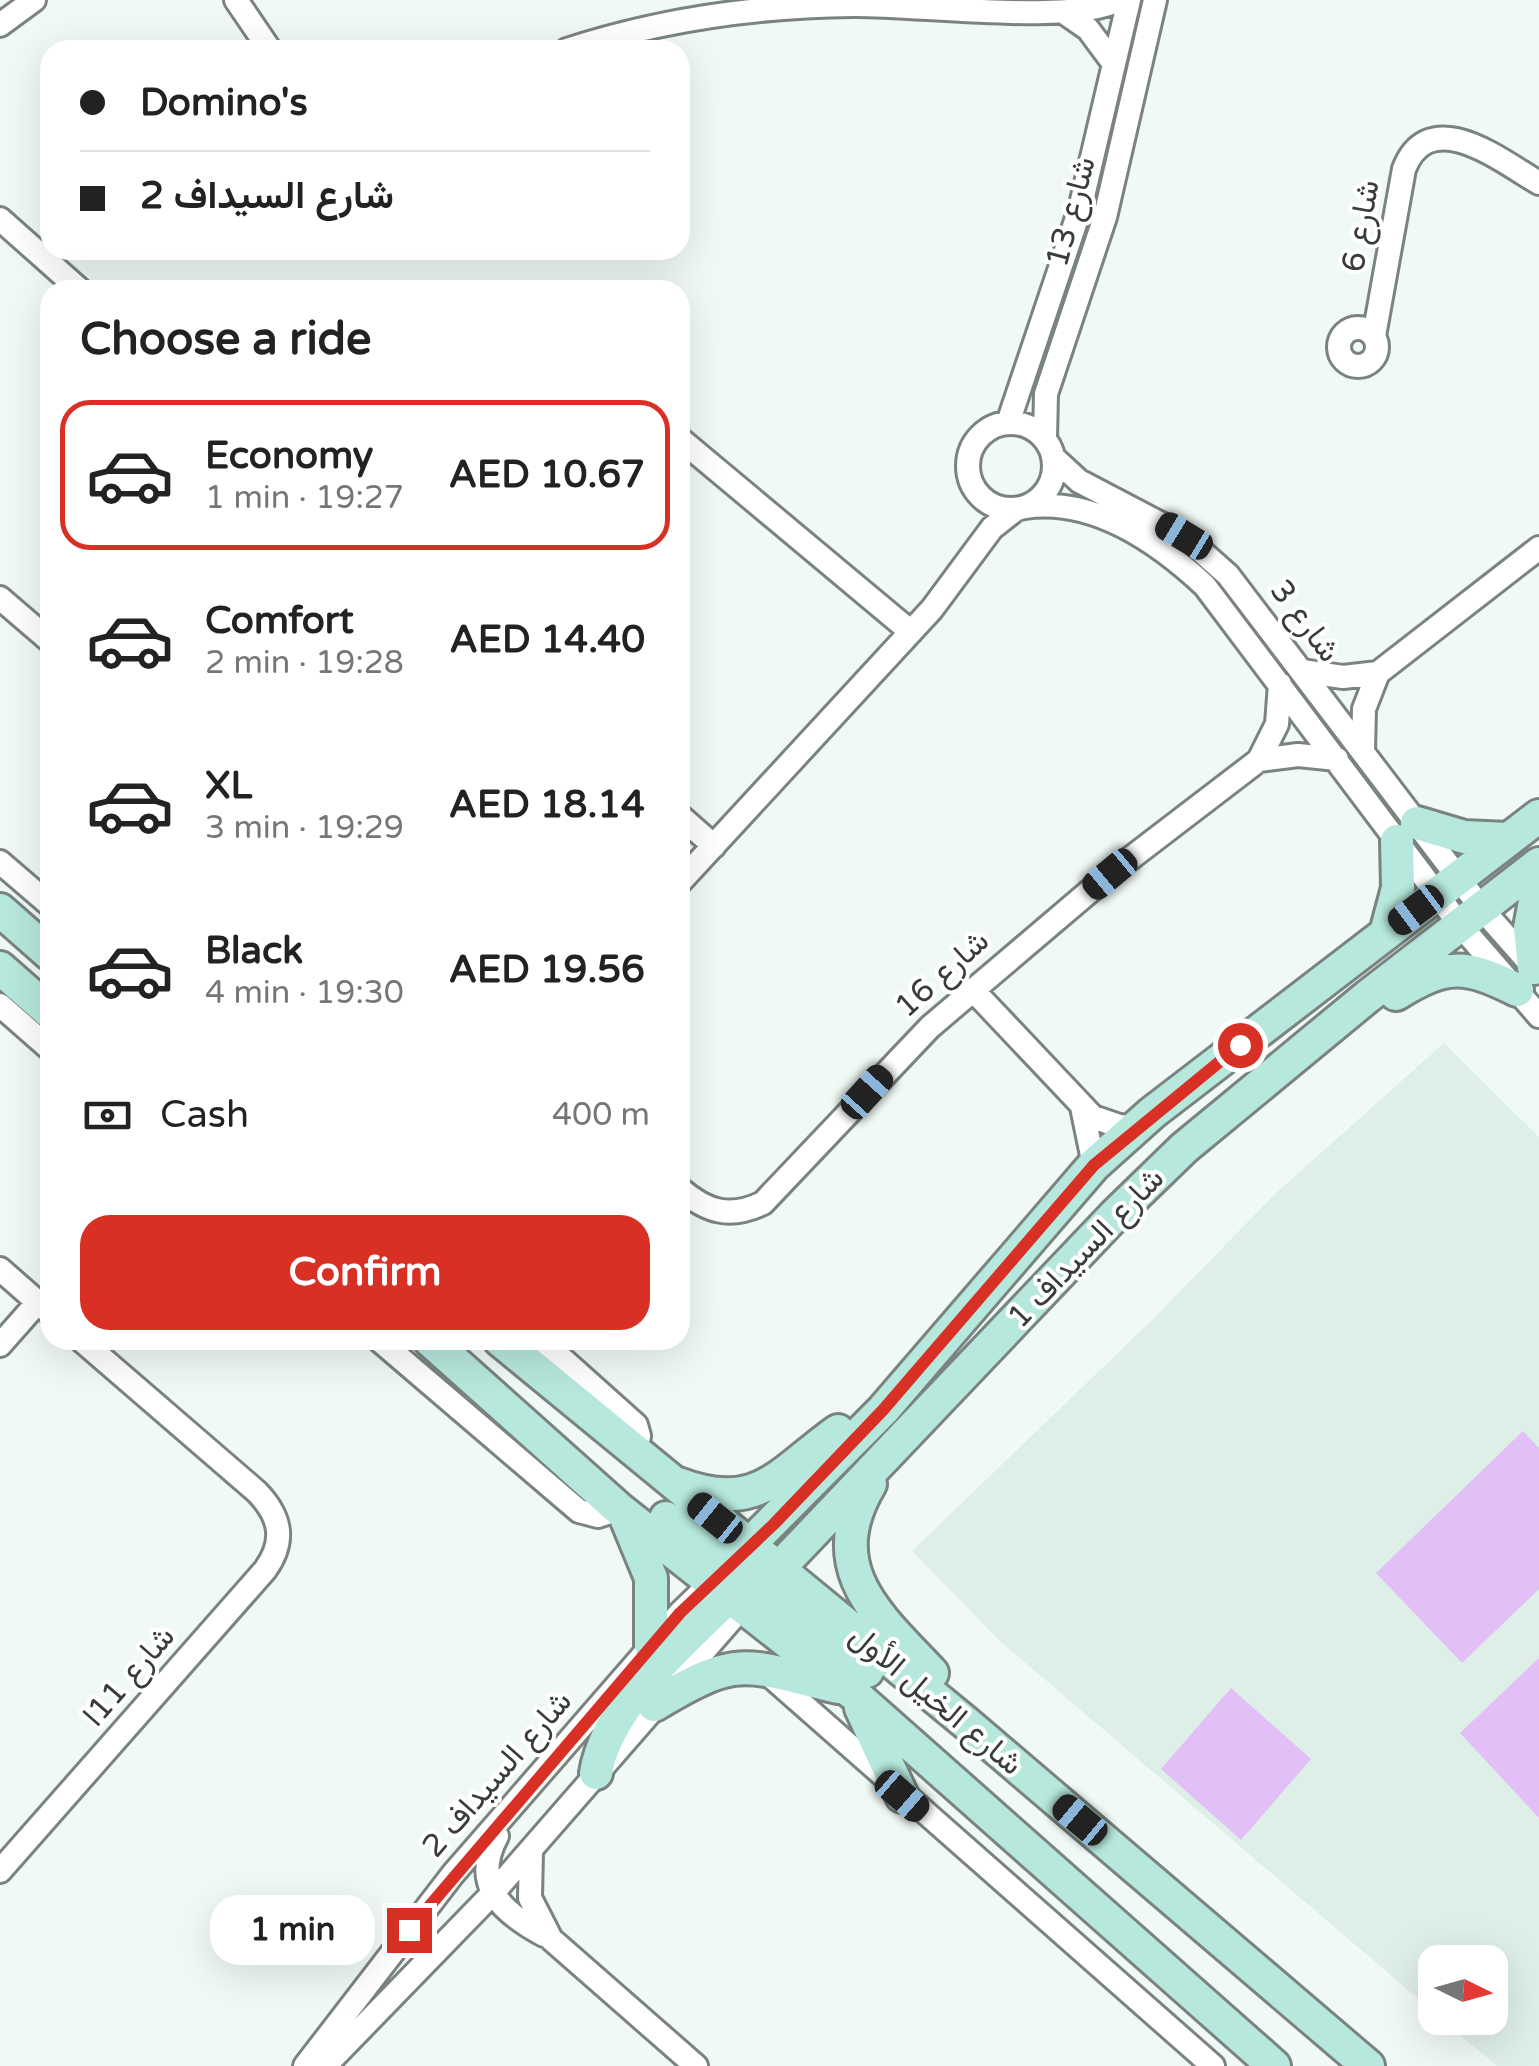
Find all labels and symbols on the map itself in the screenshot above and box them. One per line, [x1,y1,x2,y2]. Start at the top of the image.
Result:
street label: شارع 13 [1038,153,1106,272]
street label: شارع 6 [1334,177,1390,275]
car [1151,508,1217,564]
street label: شارع 3 [1260,573,1348,671]
car [1077,843,1143,905]
car [1383,880,1449,940]
street label: شارع 16 [887,922,998,1027]
route start [1218,1023,1263,1068]
car [836,1060,898,1124]
street label: شارع السيداف 1 [1000,1160,1174,1338]
car [682,1487,748,1549]
street label: شارع الخيل الأول [841,1617,1030,1785]
street label: شارع 11ا [75,1618,184,1735]
street label: شارع السيداف 2 [414,1683,581,1866]
car [870,1765,934,1827]
car [1047,1789,1113,1851]
callout: 1 min [209,1895,374,1965]
route end [387,1908,432,1953]
north arrow [1418,1945,1508,2035]

